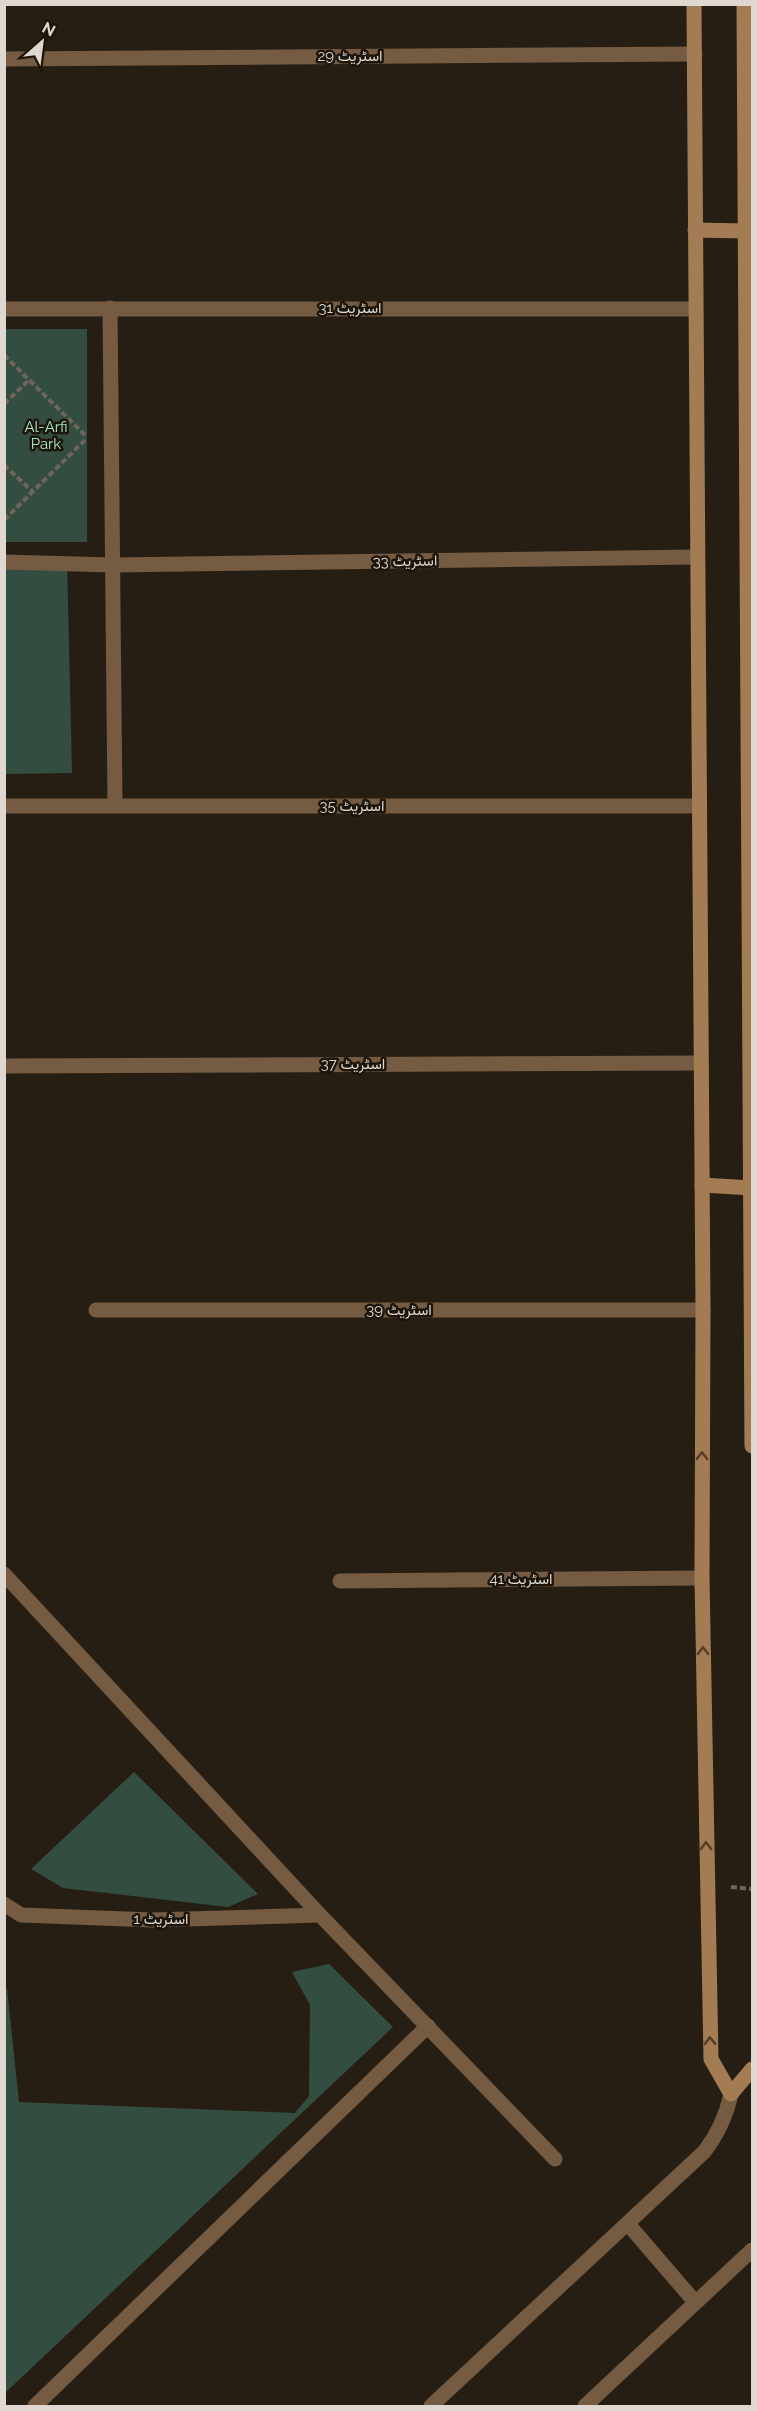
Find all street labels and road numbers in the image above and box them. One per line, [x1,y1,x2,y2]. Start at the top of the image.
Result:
street label: اسٹریٹ 29 [317,47,383,65]
street label: اسٹریٹ 31 [318,299,382,317]
street label: اسٹریٹ 33 [373,551,437,571]
street label: اسٹریٹ 35 [320,797,384,815]
street label: اسٹریٹ 37 [321,1055,385,1073]
street label: اسٹریٹ 39 [366,1301,432,1319]
street label: اسٹریٹ 41 [489,1570,553,1588]
street label: اسٹریٹ 1 [133,1910,189,1928]

